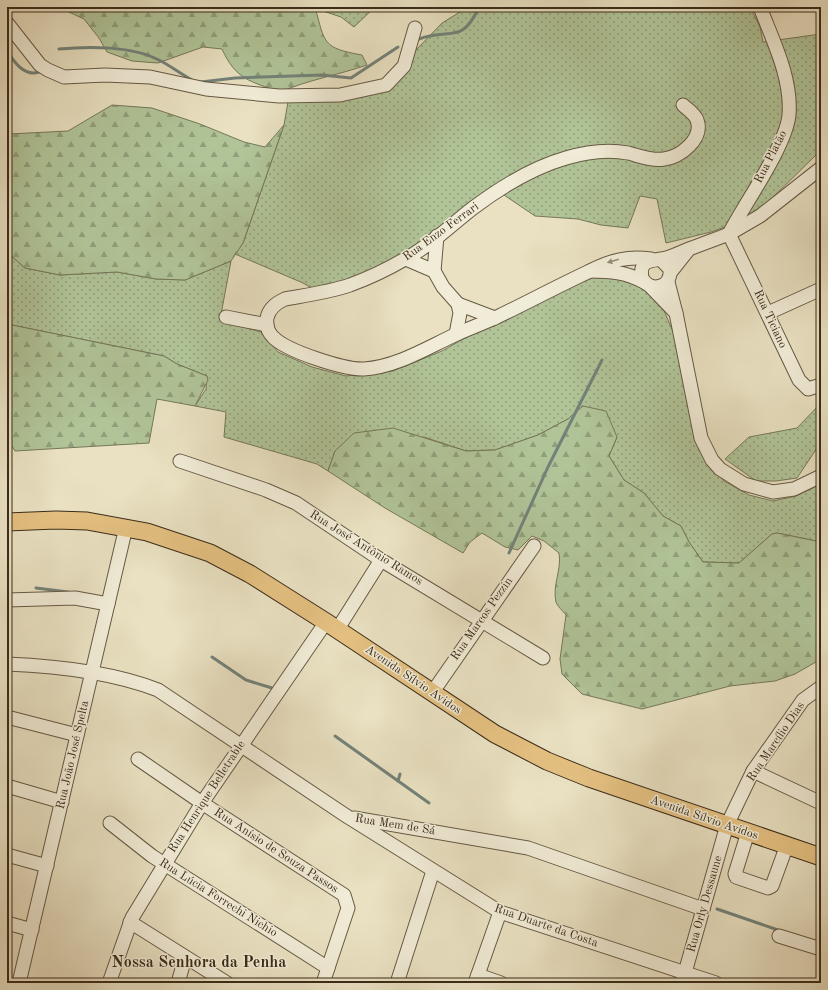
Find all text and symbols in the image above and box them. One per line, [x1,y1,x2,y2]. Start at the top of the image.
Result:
street label: Rua Platão [753,129,789,185]
street label: Rua Enzo Ferrari [401,201,481,263]
one-way arrow [607,258,619,264]
street label: Rua Ticiano [751,288,789,350]
street label: Rua José Antônio Ramos [307,508,425,588]
street label: Rua Marcos Pezzin [449,575,515,663]
street label: Avenida Sílvio Avidos [363,643,463,717]
street label: Rua João José Spelta [55,699,91,810]
street label: Rua Marcílio Dias [745,700,807,784]
street label: Rua Henrique Belletrable [166,738,248,855]
street label: Avenida Sílvio Avidos [649,794,759,842]
street label: Rua Anísio de Souza Passos [212,806,340,896]
street label: Rua Mem de Sá [354,813,436,837]
street label: Rua Orly Dessaune [685,854,725,954]
street label: Rua Lúcia Forrechi Nichio [157,857,279,939]
street label: Rua Duarte da Costa [493,903,599,949]
district label: Nossa Senhora da Penha [112,955,286,971]

